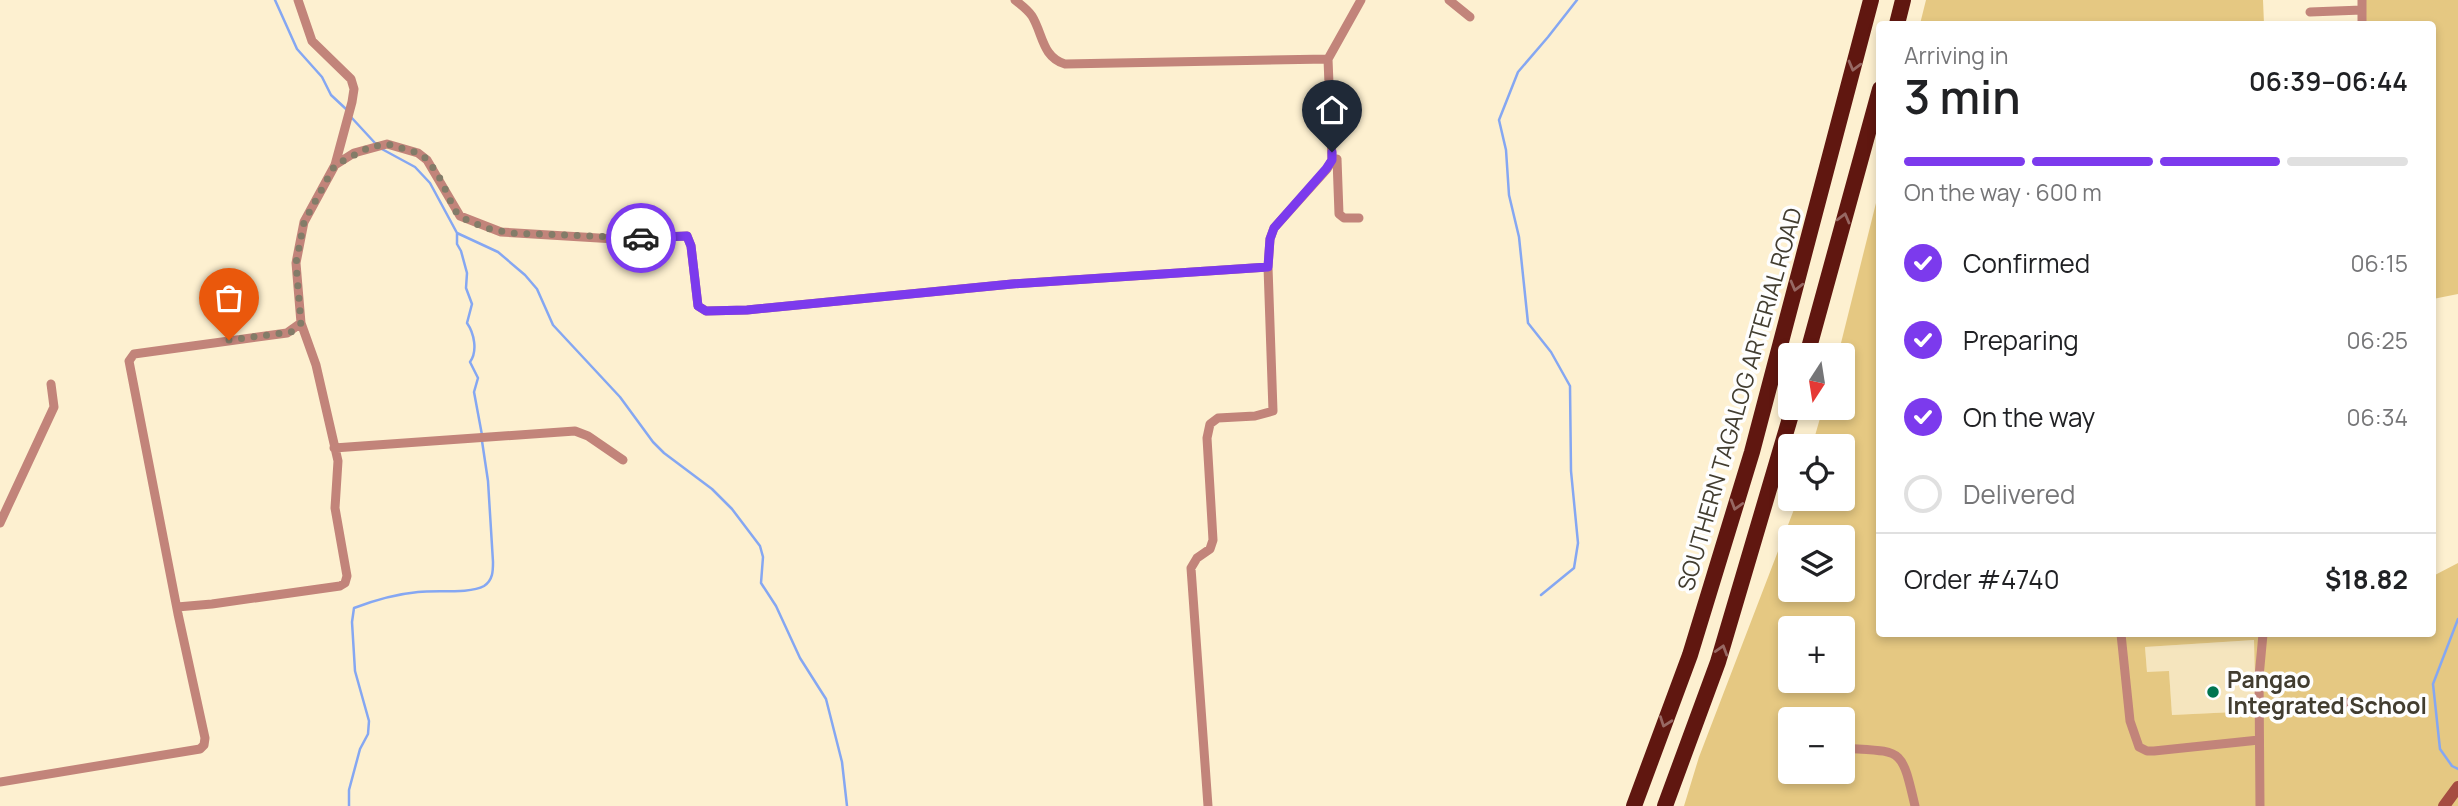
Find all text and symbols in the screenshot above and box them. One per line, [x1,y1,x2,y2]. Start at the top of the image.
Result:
text: Arriving in [1904,39,2009,71]
one-way arrow [1848,60,1862,72]
text: 06:39–06:44 [2249,63,2408,99]
text: 3 min [1904,65,2021,128]
pin [1302,80,1362,152]
icon: home [1313,91,1351,129]
text: On the way · 600 m [1904,176,2102,208]
courier [606,203,676,273]
street label: SOUTHERN TAGALOG ARTERIAL ROAD [1669,204,1809,594]
one-way arrow [1836,213,1851,225]
icon: car [622,219,660,257]
icon: check [1904,244,1942,282]
text: Confirmed [1963,245,2090,281]
text: 06:15 [2351,247,2408,279]
pin [199,268,259,340]
icon: bag [210,279,248,317]
one-way arrow [1790,280,1804,292]
icon: check [1904,321,1942,359]
text: Preparing [1963,322,2079,358]
text: 06:25 [2346,324,2408,356]
north arrow [1778,343,1855,420]
map controls [1778,343,1855,784]
icon: check [1904,398,1942,436]
text: On the way [1963,399,2095,435]
text: 06:34 [2347,401,2408,433]
button: locate [1778,434,1855,511]
text: Delivered [1963,476,2075,512]
one-way arrow [1729,499,1744,511]
button: layers [1778,525,1855,602]
text: Order #4740 [1904,561,2060,597]
text: $18.82 [2325,561,2408,597]
button: + [1778,616,1855,693]
one-way arrow [1713,644,1728,656]
place label: Pangao Integrated School [2227,663,2427,721]
marker: Pangao Integrated School [2205,684,2221,700]
button: − [1778,707,1855,784]
one-way arrow [1660,715,1674,727]

